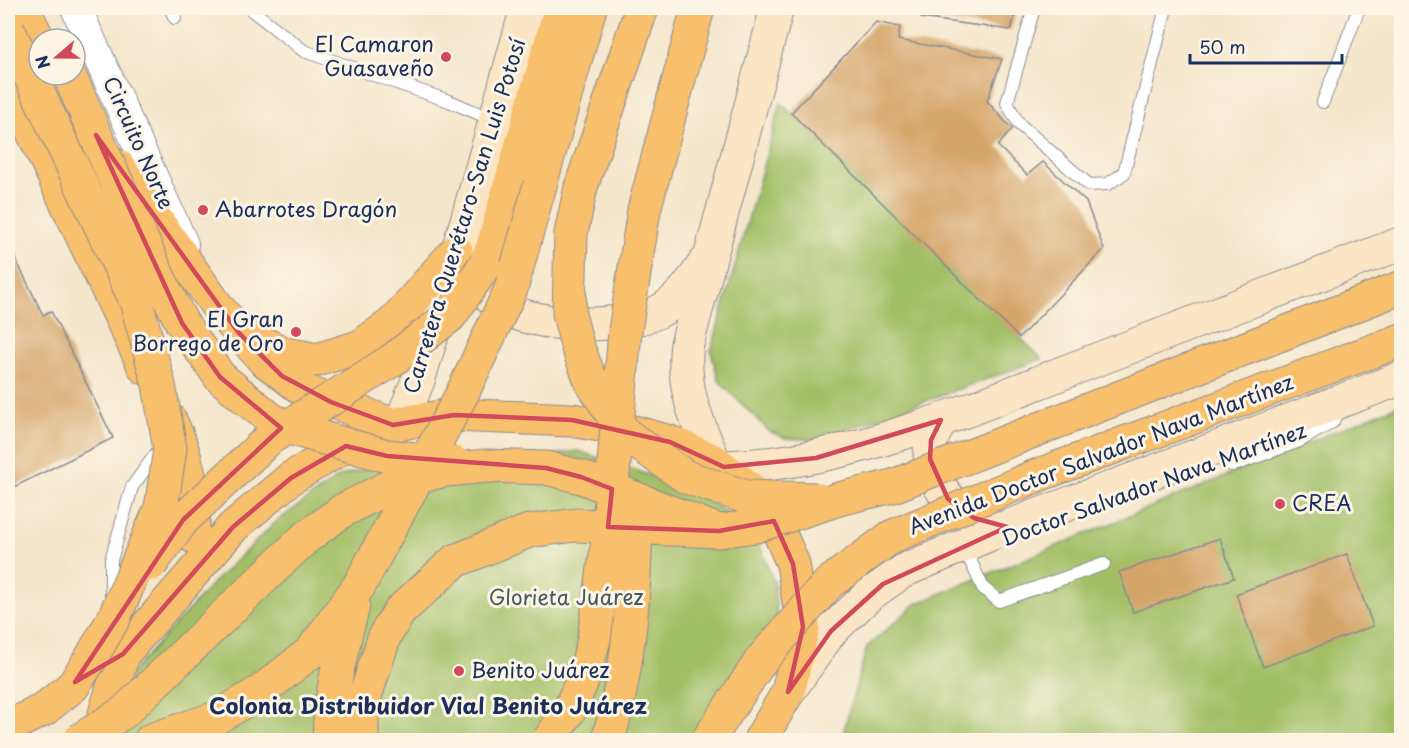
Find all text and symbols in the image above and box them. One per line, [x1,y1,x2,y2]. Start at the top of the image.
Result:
north arrow [27,27,87,87]
place label: El Camaron Guasaveño [315,27,434,83]
scale bar [1190,27,1342,65]
text: 50 m [1199,33,1246,60]
street label: Carretera Querétaro-San Luis Potosí [394,34,533,397]
marker: El Camaron Guasaveño [439,50,453,64]
text: N [29,52,55,73]
street label: Circuito Norte [96,71,183,214]
place label: Abarrotes Dragón [215,192,397,224]
marker: Abarrotes Dragón [196,203,210,217]
place label: El Gran Borrego de Oro [132,302,284,358]
marker: El Gran Borrego de Oro [289,325,303,339]
street label: Avenida Doctor Salvador Nava Martínez [905,370,1297,540]
street label: Doctor Salvador Nava Martínez [997,418,1311,552]
place label: CREA [1292,486,1352,518]
marker: CREA [1273,497,1287,511]
park label: Glorieta Juárez [489,580,643,612]
place label: Benito Juárez [471,653,610,685]
marker: Benito Juárez [452,664,466,678]
district label: Colonia Distribuidor Vial Benito Juárez [209,688,647,721]

